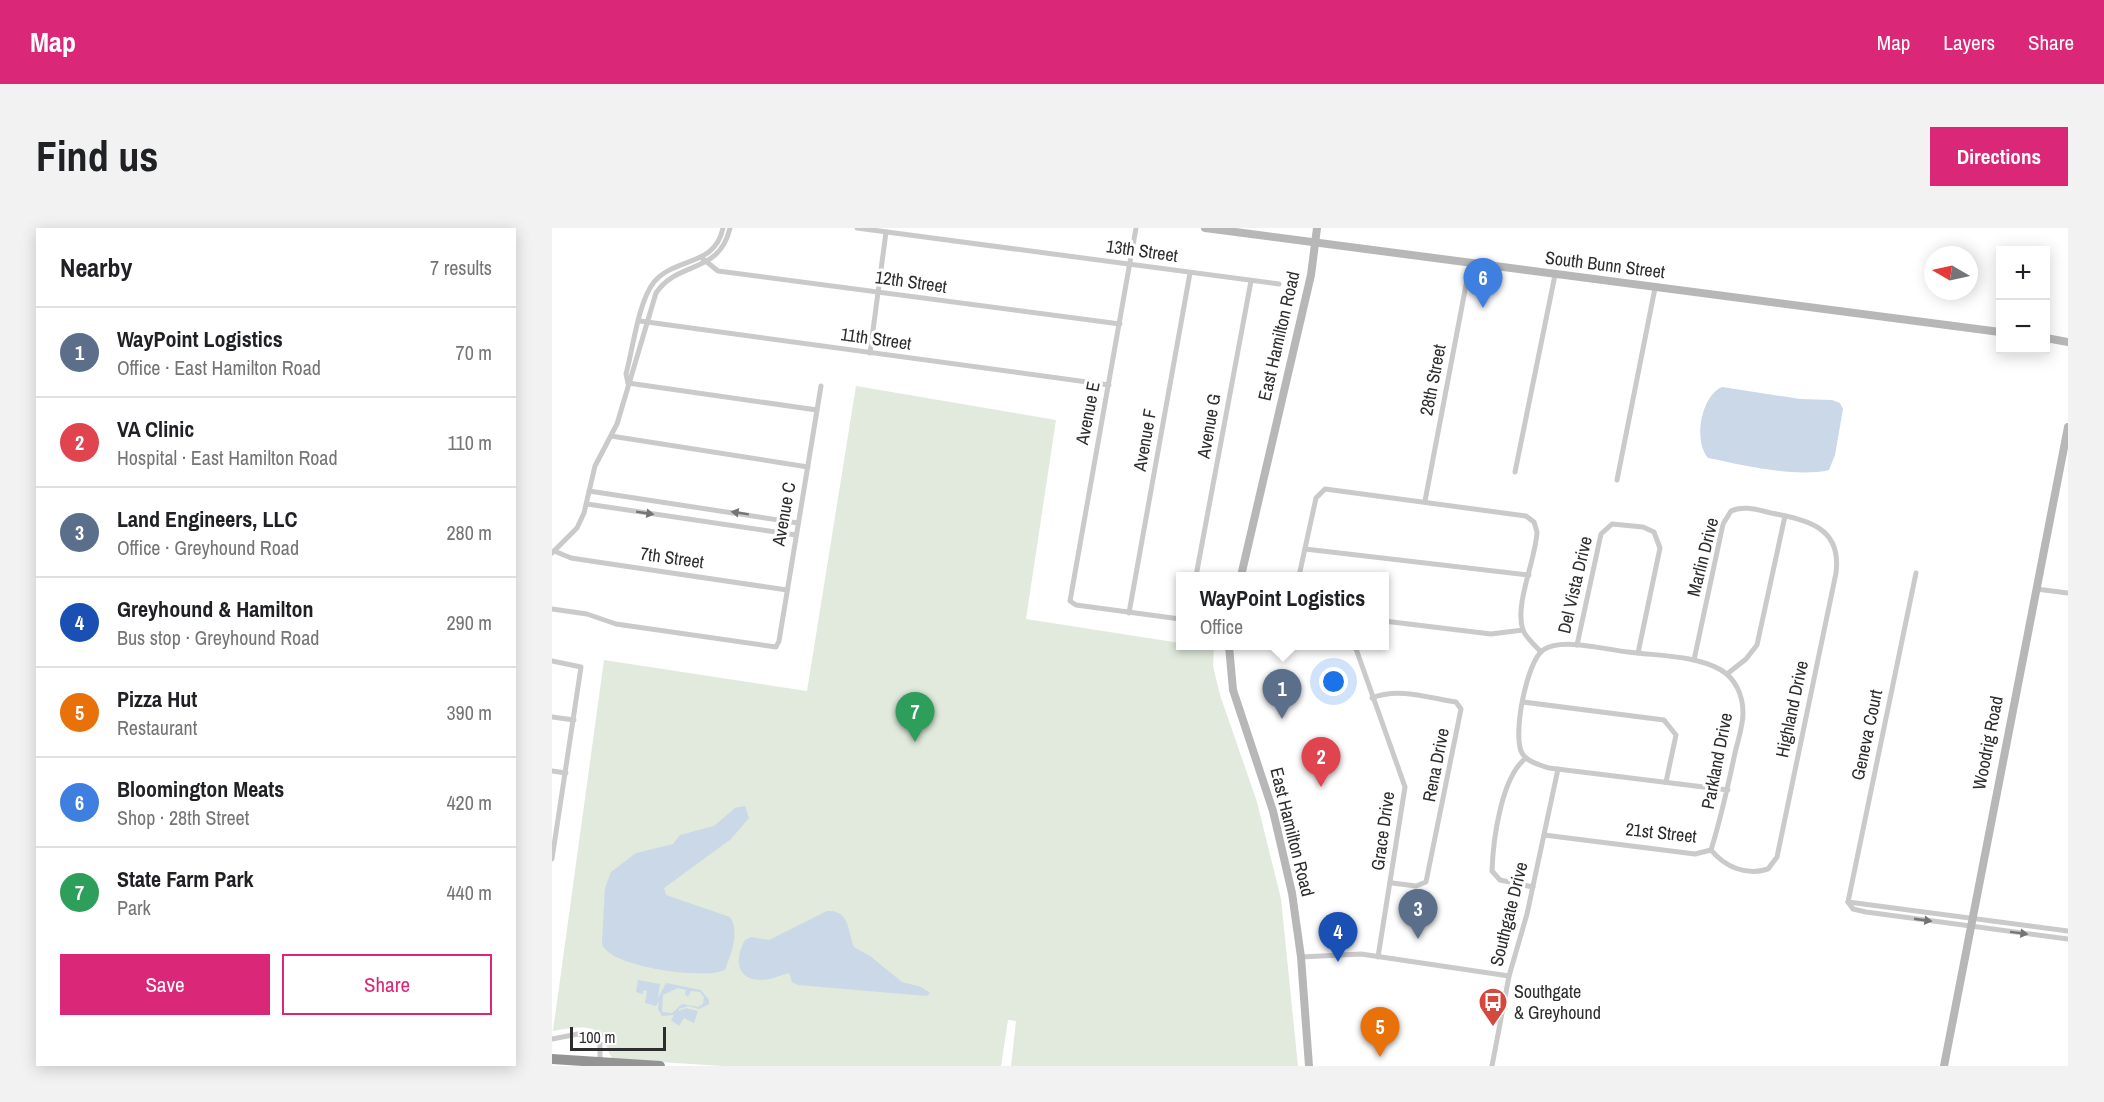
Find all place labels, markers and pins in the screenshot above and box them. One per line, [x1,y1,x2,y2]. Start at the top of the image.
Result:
pin: 6 [1464,259,1502,308]
pin: 1 [1262,670,1302,719]
pin: 7 [896,692,934,742]
pin: 2 [1302,738,1340,787]
pin: 3 [1398,890,1438,939]
pin: 4 [1318,912,1358,962]
place label: Southgate & Greyhound [1514,979,1601,1025]
bus stop icon: Southgate & Greyhound [1477,986,1509,1028]
pin: 5 [1360,1008,1400,1057]

